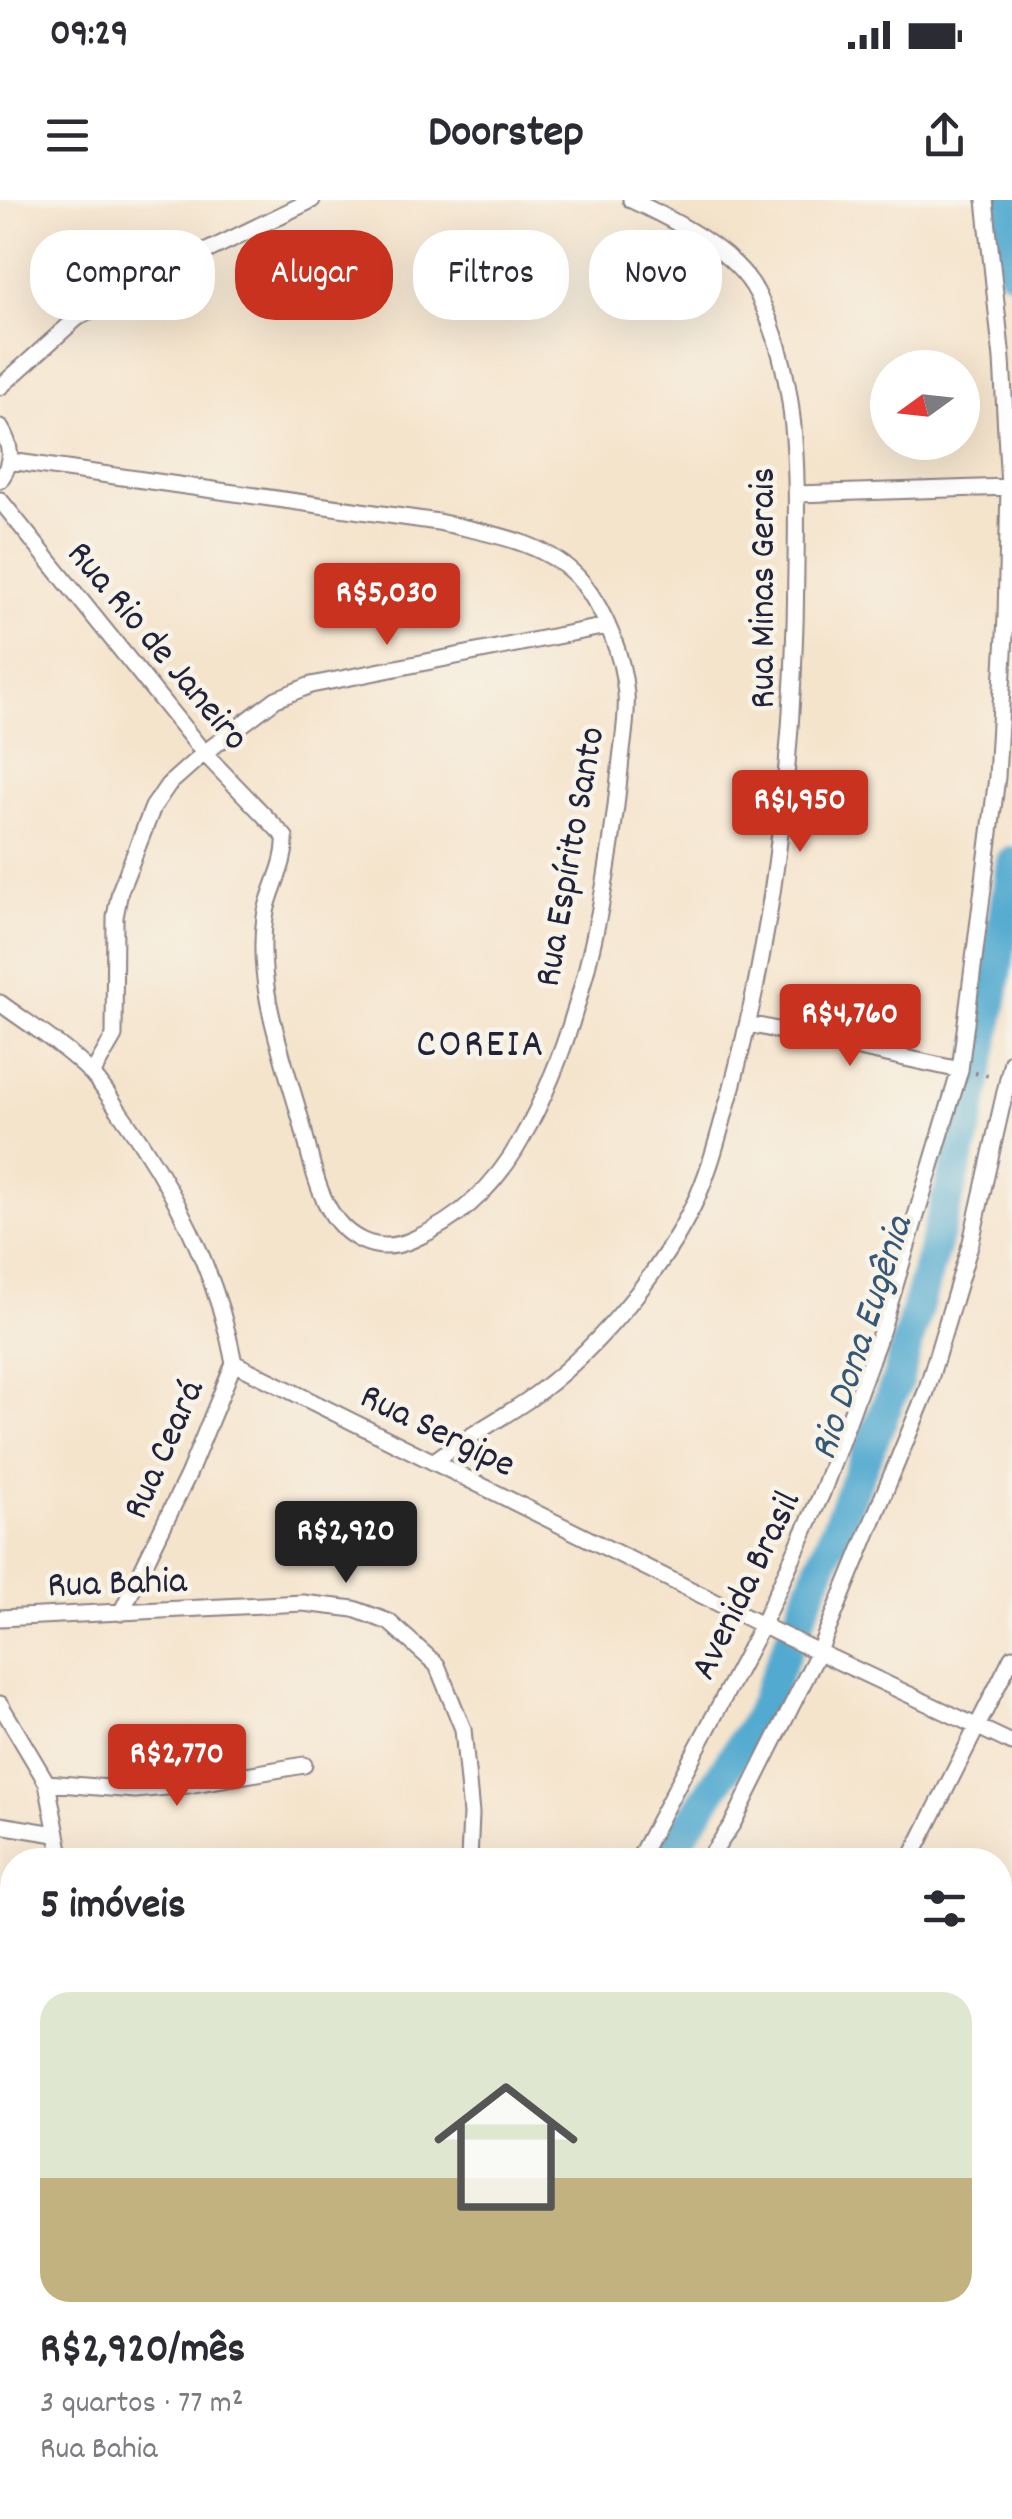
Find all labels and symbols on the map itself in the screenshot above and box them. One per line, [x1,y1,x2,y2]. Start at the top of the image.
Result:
north arrow [870,350,980,460]
street label: Rua Minas Gerais [738,467,793,709]
street label: Rua Rio de Janeiro [51,530,260,765]
pin: R$5,030 [295,563,479,648]
street label: Rua Espírito Santo [523,723,622,991]
pin: R$1,950 [708,770,892,855]
pin: R$4,760 [758,984,942,1069]
district label: COREIA [416,1019,546,1076]
water label: Rio Dona Eugênia [798,1208,931,1468]
street label: Rua Ceará [111,1372,221,1529]
street label: Rua Sergipe [350,1372,524,1494]
street label: Avenida Brasil [678,1483,817,1690]
pin: R$2,920 [254,1501,438,1586]
street label: Rua Bahia [47,1556,189,1615]
pin: R$2,770 [85,1724,269,1809]

